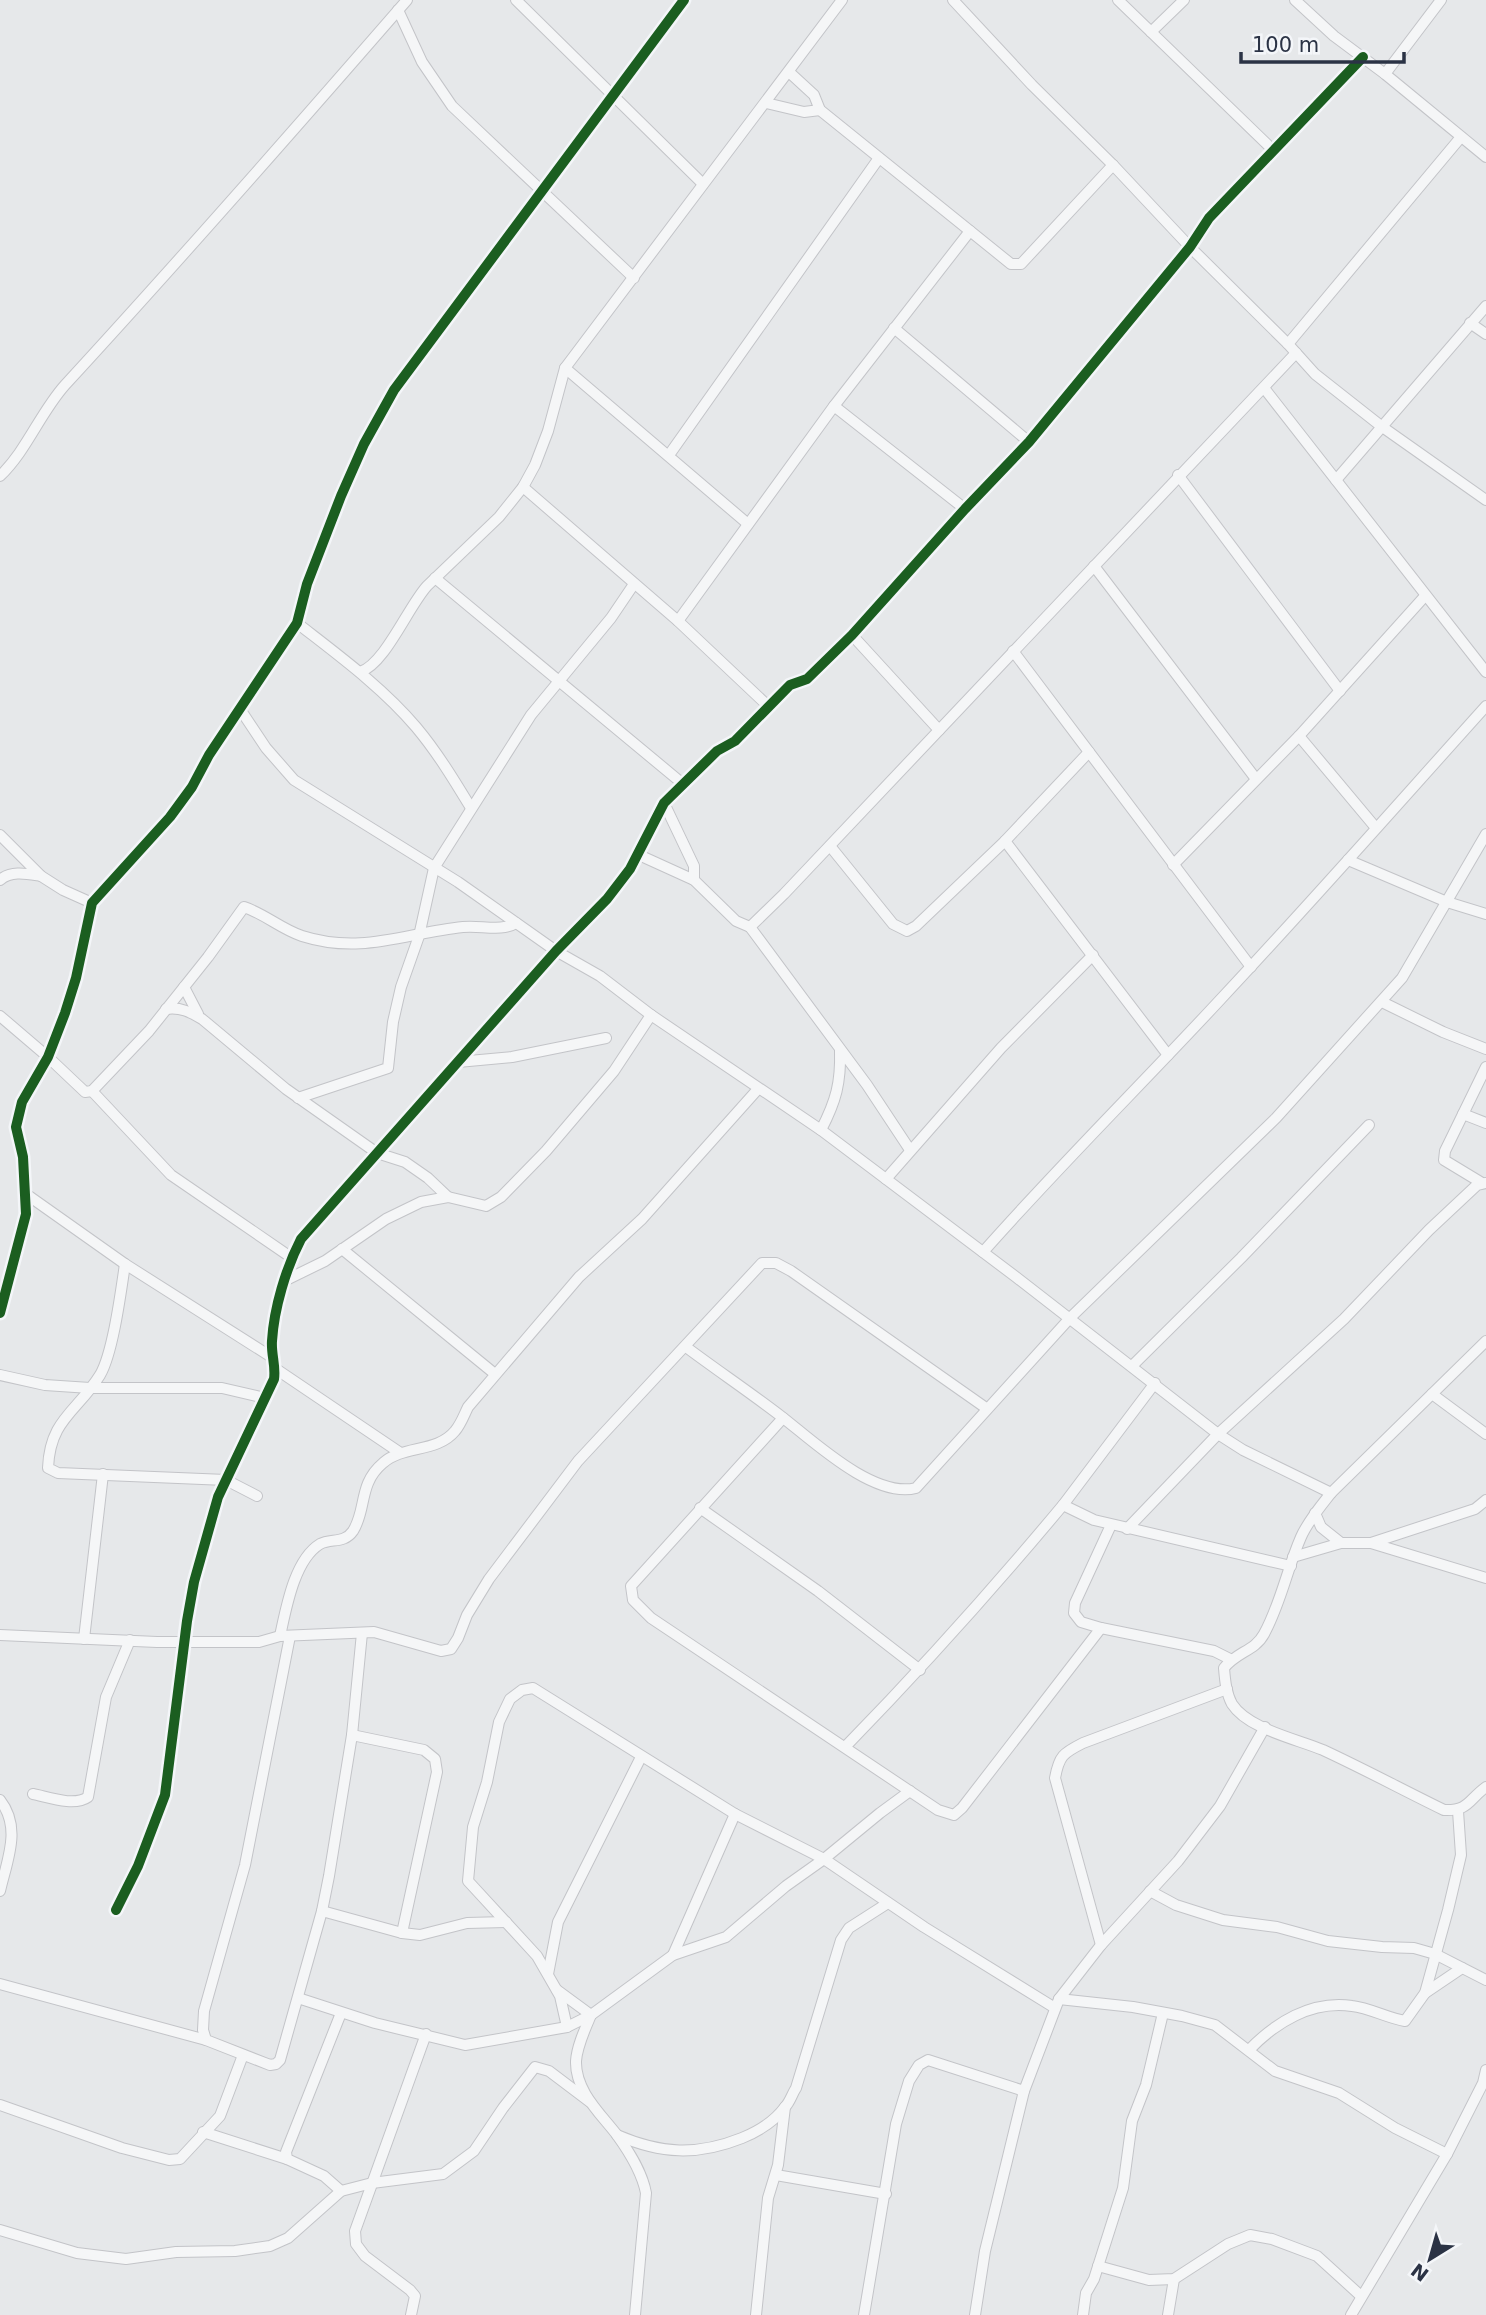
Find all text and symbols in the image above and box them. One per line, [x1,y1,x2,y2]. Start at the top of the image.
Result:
scale bar [1241,21,1404,65]
text: 100 m [1252,33,1319,57]
north arrow [1395,2224,1465,2294]
text: N [1407,2259,1433,2286]

